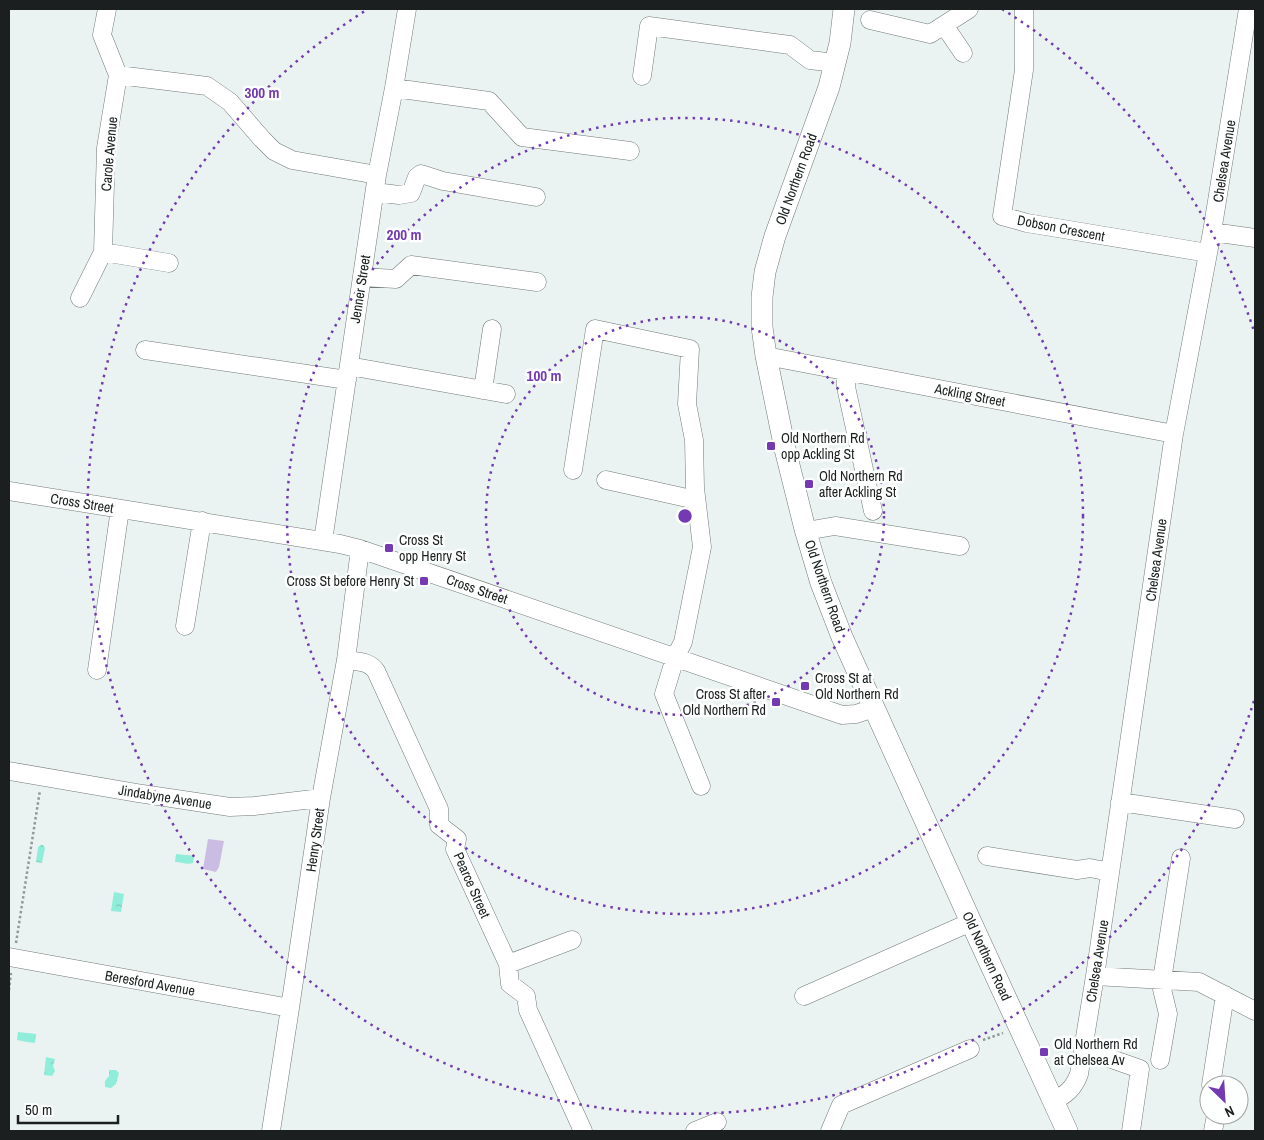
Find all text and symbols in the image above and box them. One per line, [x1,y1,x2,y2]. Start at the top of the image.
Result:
text: 300 m [245,82,279,103]
street label: Carole Avenue [97,116,121,192]
street label: Chelsea Avenue [1209,118,1239,204]
street label: Old Northern Road [771,131,821,227]
street label: Dobson Crescent [1016,211,1106,245]
text: 200 m [387,224,421,245]
street label: Jenner Street [346,254,374,324]
text: 100 m [527,365,561,386]
street label: Ackling Street [932,379,1007,411]
place label: Old Northern Rd opp Ackling St [781,429,865,463]
marker: Old Northern Rd opp Ackling St [765,440,777,452]
place label: Old Northern Rd after Ackling St [819,467,903,501]
marker: Old Northern Rd after Ackling St [803,478,815,490]
street label: Cross Street [49,489,115,517]
centre of rings [676,507,694,525]
street label: Chelsea Avenue [1141,517,1171,603]
place label: Cross St opp Henry St [399,531,466,565]
street label: Old Northern Road [801,538,849,634]
marker: Cross St opp Henry St [383,542,395,554]
street label: Cross Street [444,570,510,608]
place label: Cross St before Henry St [286,572,414,590]
marker: Cross St before Henry St [418,575,430,587]
place label: Cross St at Old Northern Rd [815,669,899,703]
marker: Cross St at Old Northern Rd [799,680,811,692]
place label: Cross St after Old Northern Rd [682,685,766,719]
marker: Cross St after Old Northern Rd [770,696,782,708]
street label: Jindabyne Avenue [117,781,213,813]
street label: Henry Street [302,807,328,873]
street label: Pearce Street [450,849,494,921]
street label: Old Northern Road [958,909,1016,1003]
street label: Chelsea Avenue [1082,918,1112,1004]
street label: Beresford Avenue [104,966,196,1000]
place label: Old Northern Rd at Chelsea Av [1054,1035,1138,1069]
marker: Old Northern Rd at Chelsea Av [1038,1046,1050,1058]
north arrow [1199,1075,1249,1125]
scale bar [18,1092,118,1124]
text: 50 m [25,1099,52,1120]
text: N [1222,1102,1237,1122]

